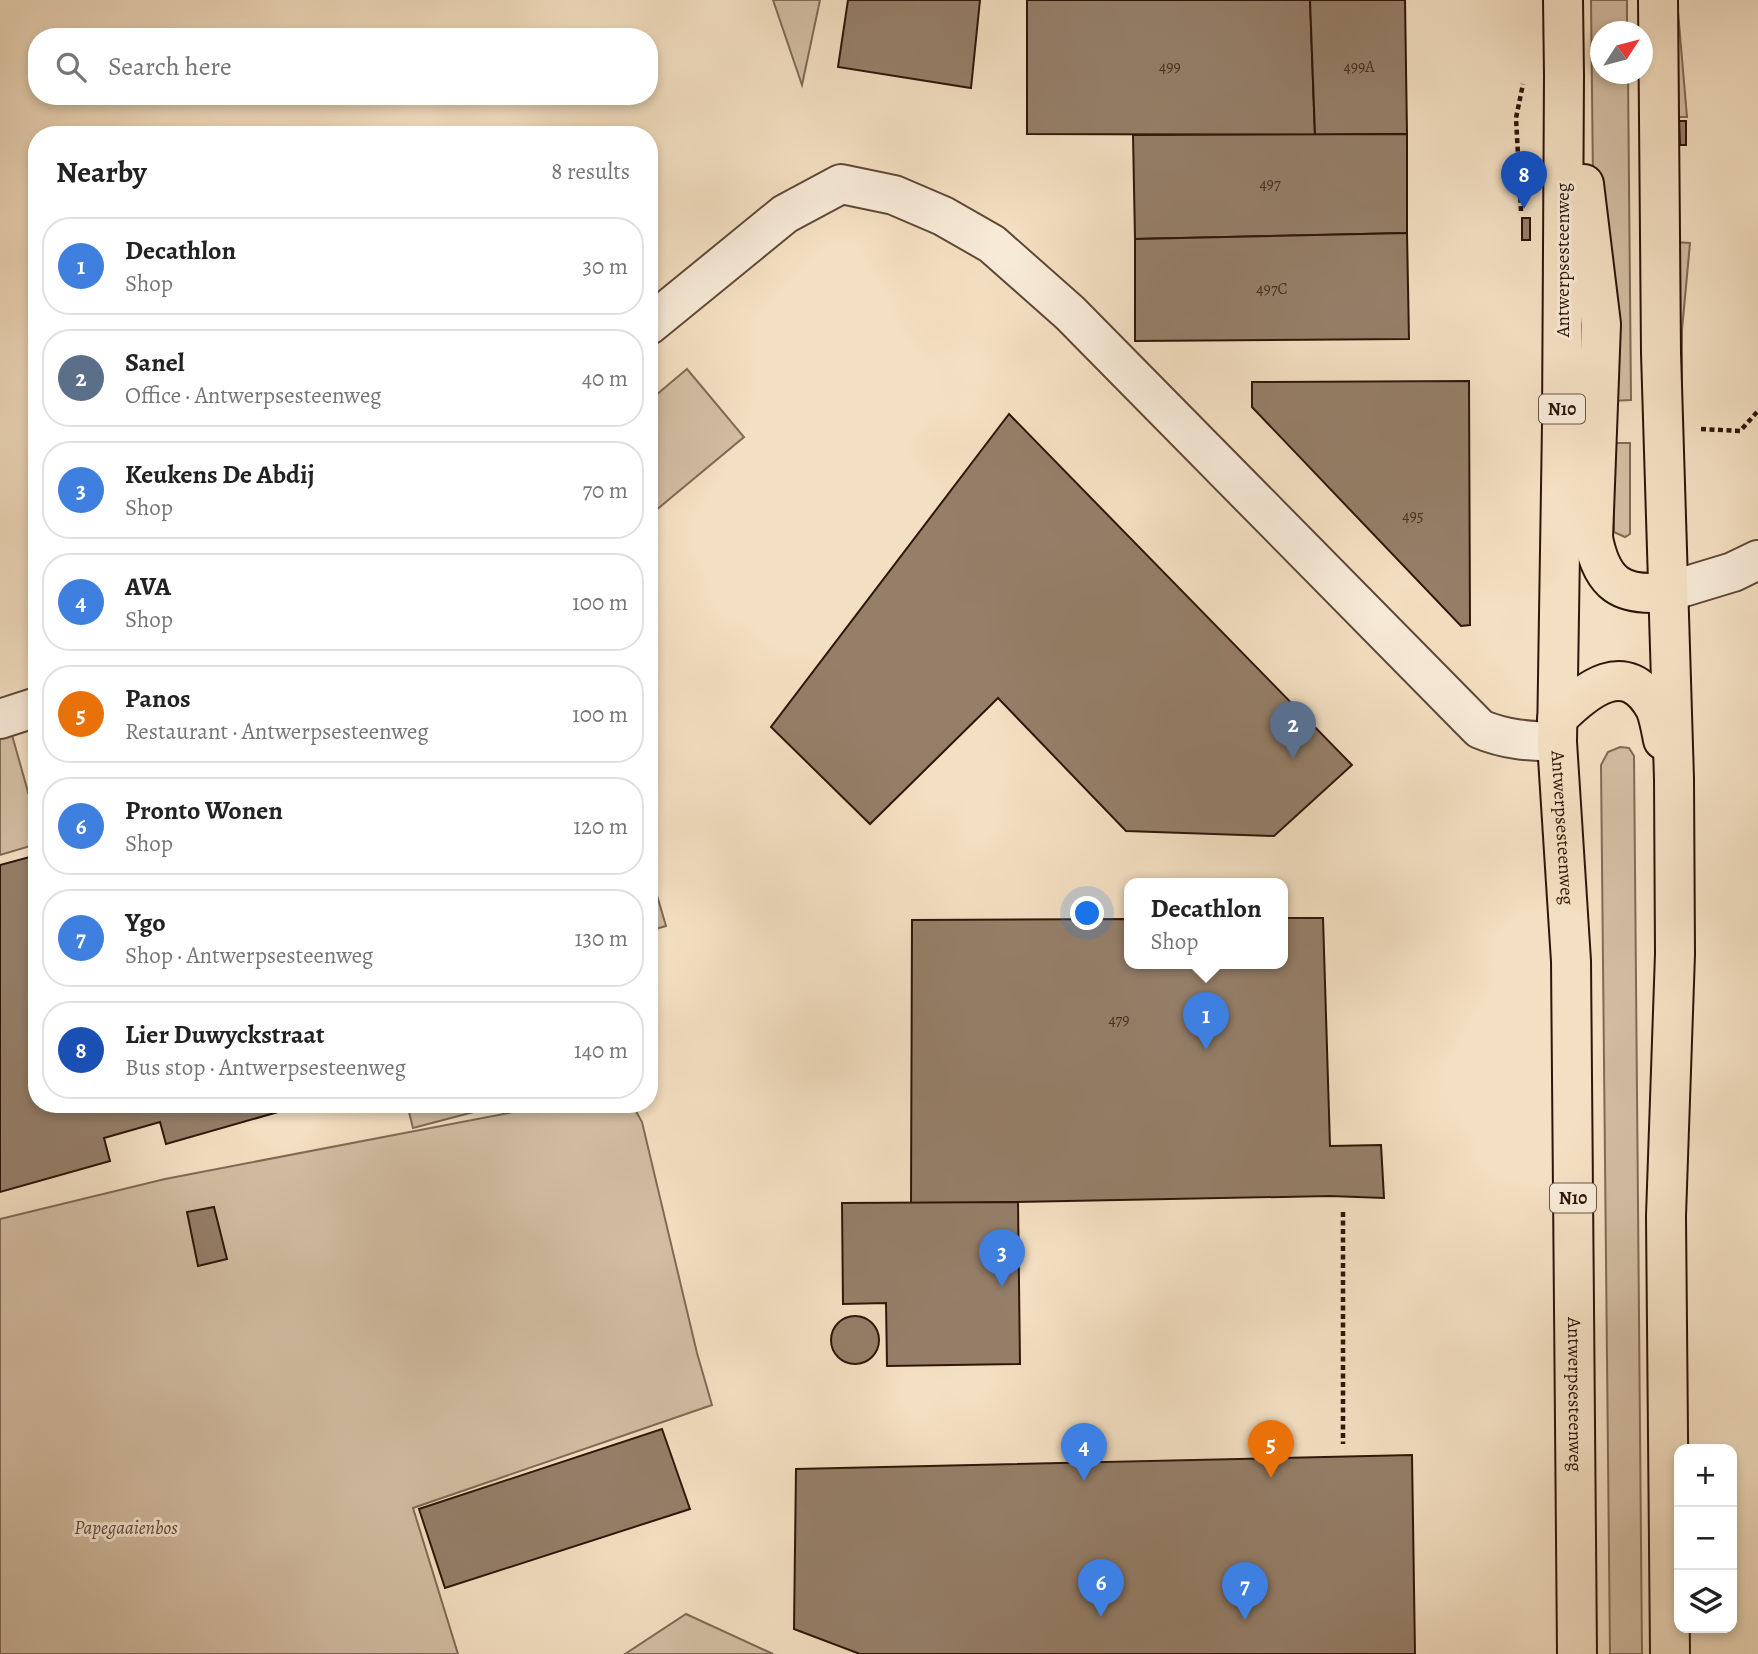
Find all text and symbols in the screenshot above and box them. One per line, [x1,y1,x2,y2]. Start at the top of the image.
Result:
north arrow [1590,21,1653,84]
search box [28,28,658,105]
icon: search [52,48,90,86]
text: Search here [108,49,232,84]
house number: 499 [1159,56,1181,78]
house number: 499A [1343,56,1375,78]
pin: 8 [1501,151,1547,209]
text: Nearby [56,152,147,192]
text: 8 results [551,156,630,187]
house number: 497 [1259,173,1281,195]
street label: Antwerpsesteenweg [1550,182,1576,338]
text: Decathlon [125,233,236,268]
text: 1 [77,251,85,282]
text: 30 m [582,251,628,282]
text: Shop [125,268,173,299]
house number: 497C [1256,278,1288,300]
text: Sanel [125,345,185,380]
text: 2 [75,363,87,394]
text: 40 m [582,363,628,394]
text: Office · Antwerpsesteenweg [125,380,382,411]
road number: N10 [1539,394,1585,424]
text: Keukens De Abdij [125,457,315,492]
text: 3 [76,475,86,506]
text: 70 m [582,475,628,506]
text: Shop [125,492,173,523]
house number: 495 [1402,505,1424,527]
text: AVA [125,569,171,604]
text: 4 [76,587,86,618]
text: 100 m [572,587,628,618]
text: Shop [125,604,173,635]
text: Panos [125,681,191,716]
text: 5 [76,699,86,730]
text: 100 m [572,699,628,730]
pin: 2 [1270,701,1316,759]
text: Restaurant · Antwerpsesteenweg [125,716,429,747]
street label: Antwerpsesteenweg [1545,749,1580,906]
text: Pronto Wonen [125,793,283,828]
text: 6 [76,811,86,842]
text: 120 m [573,811,628,842]
text: Shop [125,828,173,859]
popup [1124,878,1288,969]
text: Decathlon [1150,891,1262,926]
your location [1070,896,1104,930]
text: Ygo [125,905,166,940]
text: 7 [76,923,86,954]
text: 130 m [575,923,628,954]
text: Shop [1150,926,1198,957]
text: Shop · Antwerpsesteenweg [125,940,373,971]
pin: 1 [1183,992,1229,1050]
house number: 479 [1108,1009,1130,1031]
text: Lier Duwyckstraat [125,1017,325,1052]
text: 8 [75,1035,87,1066]
text: 140 m [574,1035,628,1066]
text: Bus stop · Antwerpsesteenweg [125,1052,406,1083]
road number: N10 [1550,1184,1596,1212]
pin: 3 [979,1229,1025,1287]
street label: Antwerpsesteenweg [1561,1316,1588,1472]
pin: 5 [1248,1420,1294,1478]
pin: 4 [1061,1423,1107,1481]
map controls [1674,1444,1737,1633]
button: + [1674,1444,1737,1507]
button: − [1674,1507,1737,1570]
park label: Papegaaienbos [74,1515,178,1541]
pin: 6 [1078,1559,1124,1617]
pin: 7 [1222,1562,1268,1620]
button: layers [1674,1570,1737,1633]

